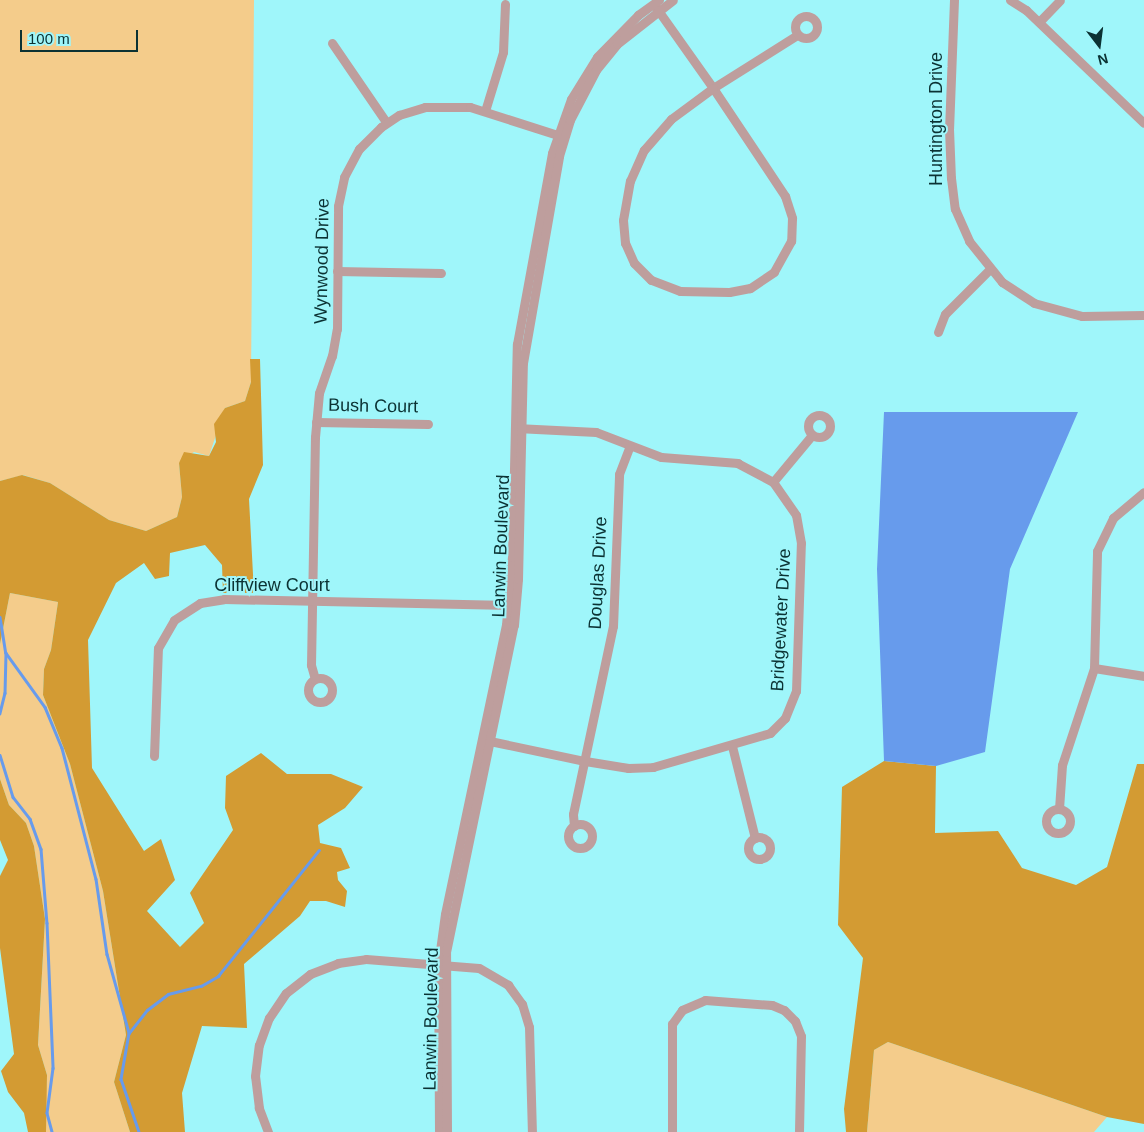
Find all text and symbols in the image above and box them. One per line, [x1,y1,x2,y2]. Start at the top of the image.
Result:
scale bar [22,20,140,52]
north arrow [1074,20,1124,70]
text: 100 m [28,30,70,47]
text: N [1096,50,1110,69]
street label: Huntington Drive [925,52,947,186]
street label: Wynwood Drive [310,198,334,324]
street label: Bush Court [328,394,418,418]
street label: Lanwin Boulevard [488,474,514,618]
street label: Douglas Drive [584,516,612,630]
street label: Bridgewater Drive [766,548,796,692]
street label: Cliffview Court [214,574,330,596]
street label: Lanwin Boulevard [419,947,443,1091]

